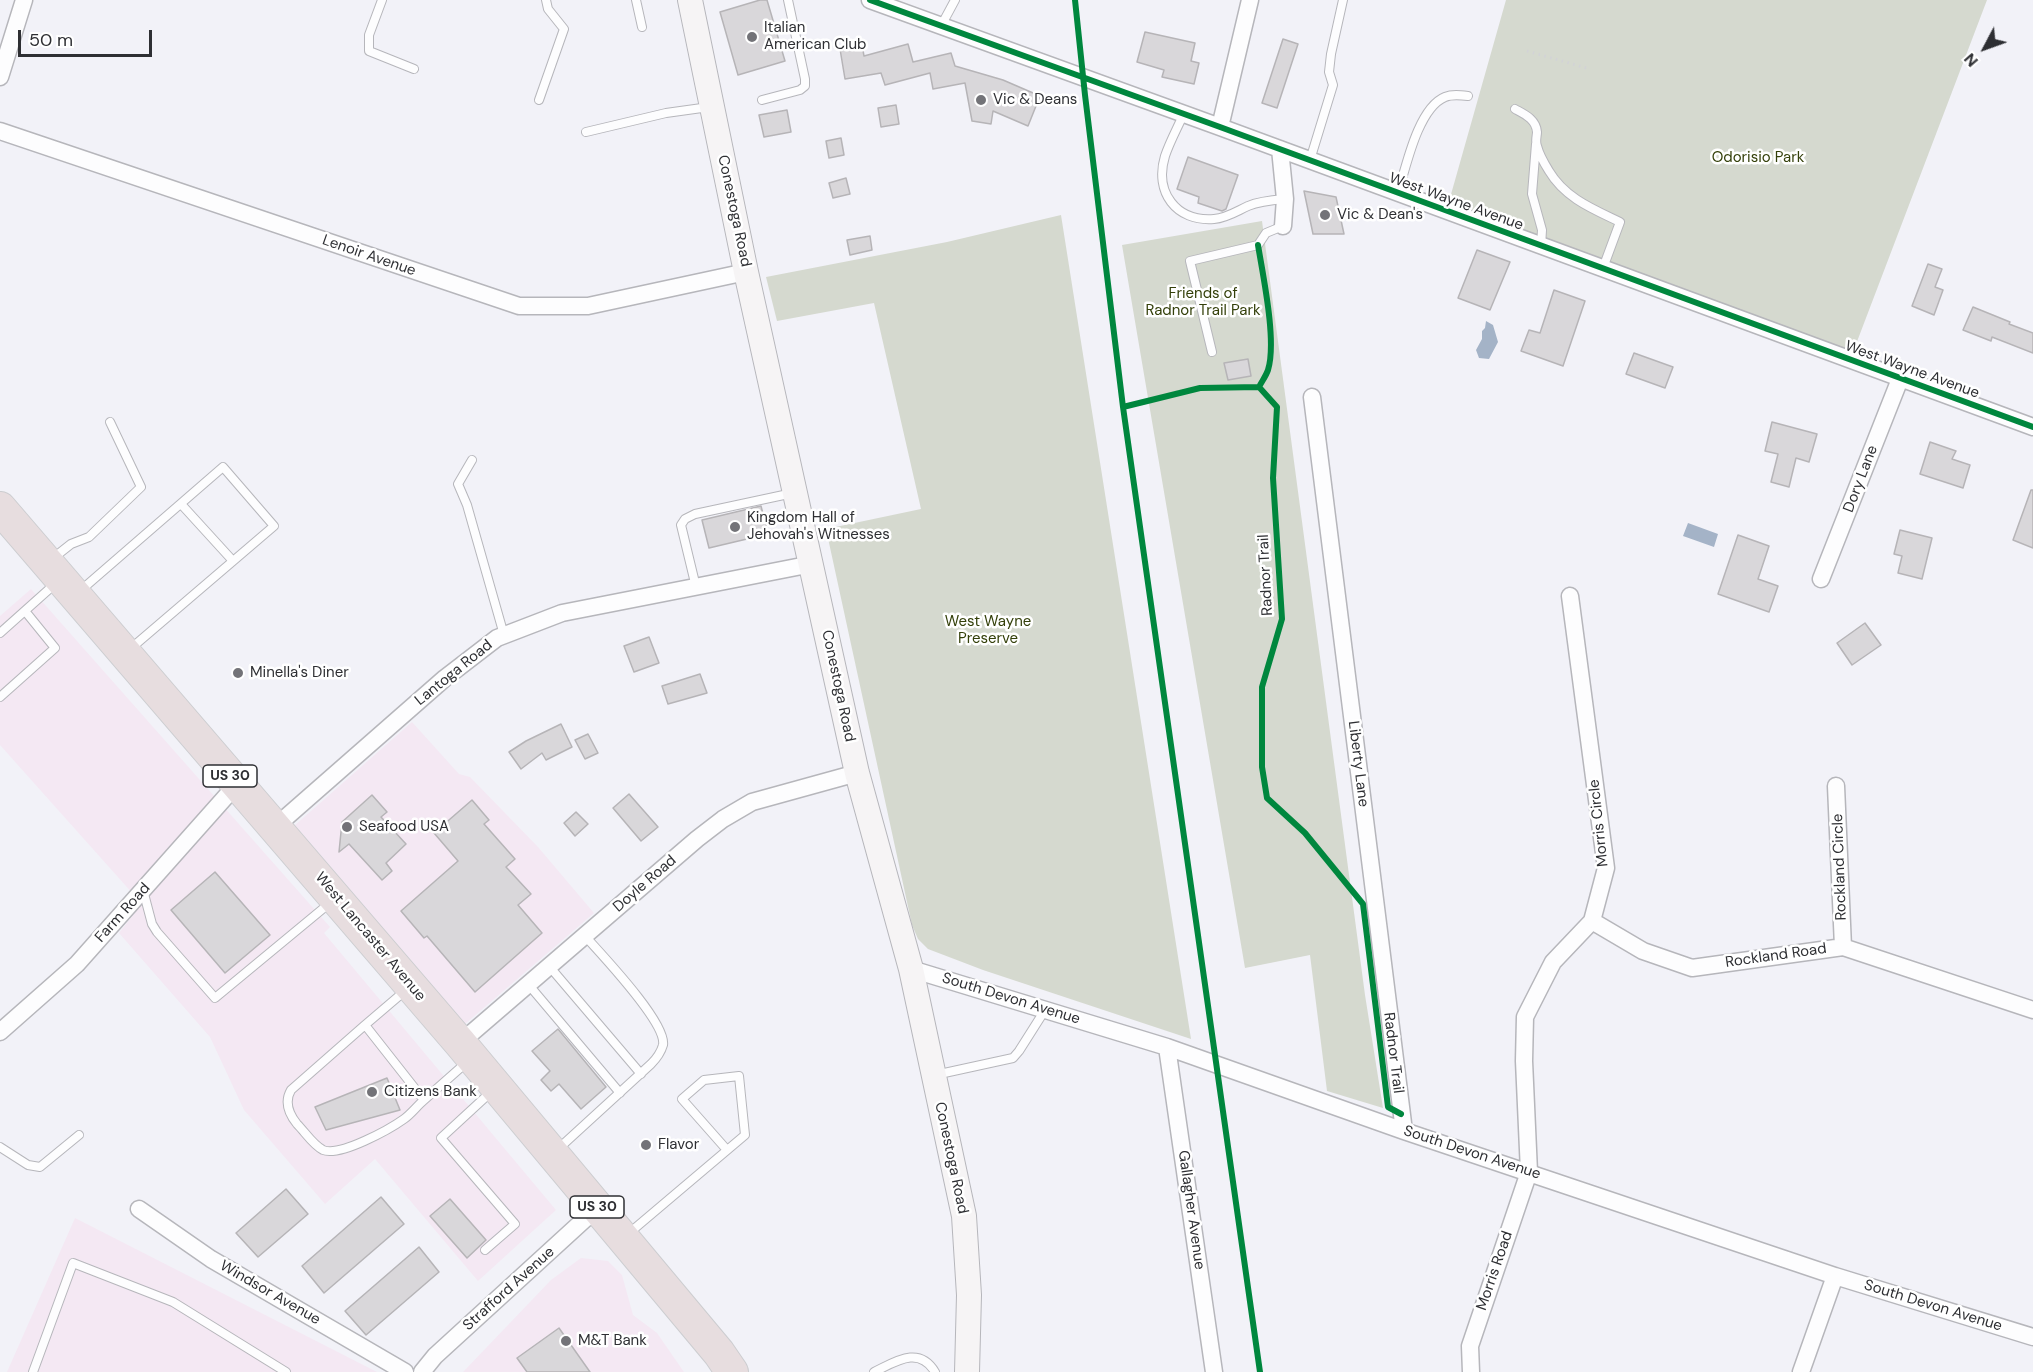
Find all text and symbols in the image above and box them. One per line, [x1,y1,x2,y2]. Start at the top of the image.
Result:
scale bar [21,18,154,56]
north arrow [1955,18,2015,78]
place label: Italian American Club [764,19,866,54]
text: 50 m [29,28,73,52]
marker: Italian American Club [745,30,759,44]
text: N [1959,49,1983,71]
place label: Vic & Deans [993,91,1077,109]
marker: Vic & Deans [974,93,988,107]
park label: Odorisio Park [1712,149,1804,167]
street label: Conestoga Road [713,154,755,268]
street label: West Wayne Avenue [1386,169,1526,235]
place label: Vic & Dean's [1337,206,1423,224]
marker: Vic & Dean's [1318,208,1332,222]
street label: Lenoir Avenue [320,232,418,280]
park label: Friends of Radnor Trail Park [1145,285,1261,320]
street label: West Wayne Avenue [1842,337,1982,403]
street label: Dory Lane [1840,443,1882,515]
place label: Kingdom Hall of Jehovah's Witnesses [747,509,890,544]
marker: Kingdom Hall of Jehovah's Witnesses [728,520,742,534]
street label: Radnor Trail [1255,534,1277,616]
park label: West Wayne Preserve [945,613,1031,648]
street label: Conestoga Road [817,629,859,743]
street label: Lantoga Road [412,636,496,710]
place label: Minella's Diner [250,664,349,682]
marker: Minella's Diner [231,666,245,680]
street label: Liberty Lane [1344,720,1372,808]
road number: US 30 [203,765,257,787]
street label: Morris Circle [1585,778,1613,868]
street label: Rockland Circle [1829,813,1851,921]
place label: Seafood USA [359,818,449,836]
marker: Seafood USA [340,820,354,834]
street label: Doyle Road [610,852,680,916]
street label: West Lancaster Avenue [311,869,429,1005]
street label: Farm Road [92,880,154,946]
street label: Rockland Road [1724,940,1828,972]
street label: South Devon Avenue [940,969,1082,1029]
street label: Radnor Trail [1379,1011,1407,1095]
place label: Citizens Bank [384,1083,477,1101]
marker: Citizens Bank [365,1085,379,1099]
street label: Conestoga Road [930,1101,972,1215]
street label: South Devon Avenue [1401,1122,1543,1184]
place label: Flavor [658,1136,699,1154]
marker: Flavor [639,1138,653,1152]
street label: Gallagher Avenue [1174,1149,1208,1271]
road number: US 30 [570,1196,624,1218]
street label: Morris Road [1473,1229,1517,1313]
street label: Strafford Avenue [460,1243,558,1335]
street label: Windsor Avenue [217,1257,323,1329]
street label: South Devon Avenue [1862,1276,2004,1336]
place label: M&T Bank [578,1332,647,1350]
marker: M&T Bank [559,1334,573,1348]

